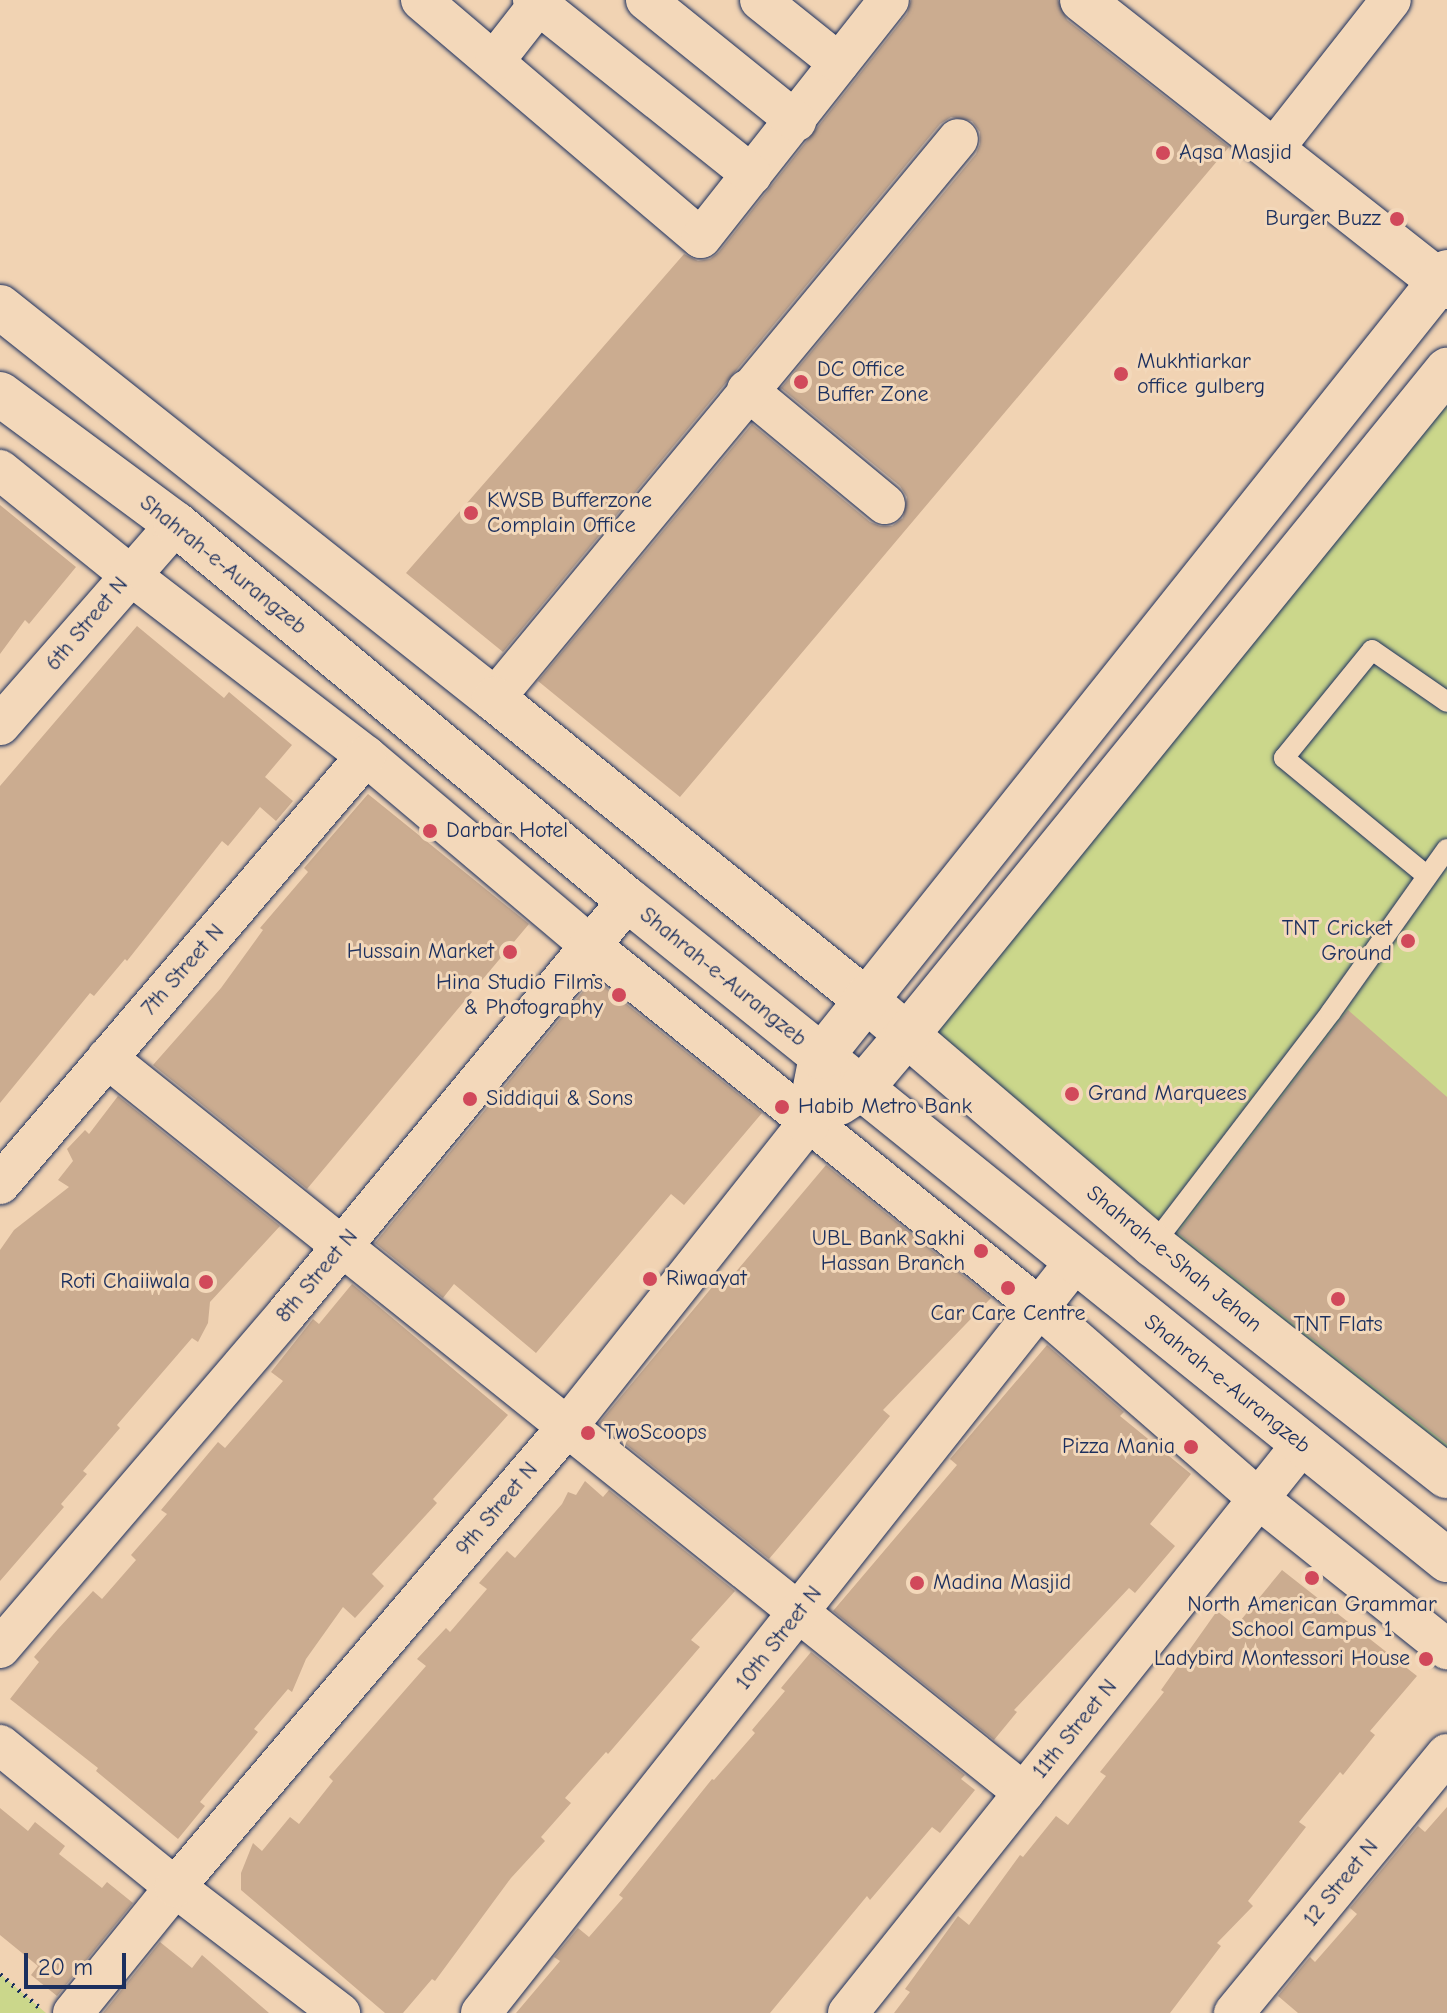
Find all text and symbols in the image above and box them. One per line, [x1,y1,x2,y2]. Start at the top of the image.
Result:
place label: Aqsa Masjid [1179,140,1292,166]
marker: Aqsa Masjid [1154,144,1172,162]
place label: Burger Buzz [1265,206,1381,232]
marker: Burger Buzz [1388,210,1406,228]
place label: Mukhtiarkar office gulberg [1137,348,1265,400]
place label: DC Office Buffer Zone [817,356,928,408]
marker: Mukhtiarkar office gulberg [1112,365,1130,383]
marker: DC Office Buffer Zone [792,373,810,391]
place label: KWSB Bufferzone Complain Office [487,487,652,538]
street label: Shahrah-e-Aurangzeb [134,490,312,640]
marker: KWSB Bufferzone Complain Office [462,504,480,522]
street label: 6th Street N [40,572,134,676]
place label: Darbar Hotel [446,818,568,844]
marker: Darbar Hotel [421,822,439,840]
street label: Shahrah-e-Aurangzeb [634,902,812,1052]
place label: TNT Cricket Ground [1282,915,1392,966]
street label: 7th Street N [136,919,230,1021]
marker: TNT Cricket Ground [1399,932,1417,950]
place label: Hussain Market [347,939,494,965]
marker: Hussain Market [501,943,519,961]
place label: Hina Studio Films & Photography [436,969,603,1020]
marker: Hina Studio Films & Photography [610,986,628,1004]
place label: Grand Marquees [1088,1081,1247,1107]
marker: Grand Marquees [1063,1085,1081,1103]
place label: Siddiqui & Sons [486,1086,633,1112]
marker: Siddiqui & Sons [461,1090,479,1108]
place label: Habib Metro Bank [798,1094,972,1120]
marker: Habib Metro Bank [773,1098,791,1116]
street label: Shahrah-e-Shah Jehan [1081,1180,1267,1338]
street label: 8th Street N [270,1224,364,1328]
place label: UBL Bank Sakhi Hassan Branch [812,1225,965,1276]
marker: UBL Bank Sakhi Hassan Branch [972,1242,990,1260]
place label: Riwaayat [666,1266,747,1292]
place label: Roti Chaiiwala [60,1269,190,1295]
marker: Riwaayat [641,1270,659,1288]
marker: Roti Chaiiwala [197,1273,215,1291]
marker: Car Care Centre [999,1279,1017,1297]
marker: TNT Flats [1329,1290,1347,1308]
place label: Car Care Centre [931,1301,1085,1327]
street label: Shahrah-e-Aurangzeb [1138,1309,1316,1459]
place label: TNT Flats [1293,1312,1383,1338]
place label: TwoScoops [604,1420,707,1446]
marker: TwoScoops [579,1424,597,1442]
place label: Pizza Mania [1062,1434,1175,1460]
marker: Pizza Mania [1182,1438,1200,1456]
street label: 9th Street N [450,1457,544,1561]
marker: North American Grammar School Campus 1 [1303,1569,1321,1587]
place label: Madina Masjid [933,1570,1071,1596]
marker: Madina Masjid [908,1574,926,1592]
street label: 10th Street N [730,1581,828,1695]
place label: North American Grammar School Campus 1 [1187,1591,1437,1642]
place label: Ladybird Montessori House [1154,1646,1410,1672]
marker: Ladybird Montessori House [1417,1650,1435,1668]
street label: 11th Street N [1027,1674,1123,1784]
street label: 12 Street N [1298,1834,1384,1932]
scale bar [28,1937,130,1987]
text: 20 m [38,1953,93,1981]

